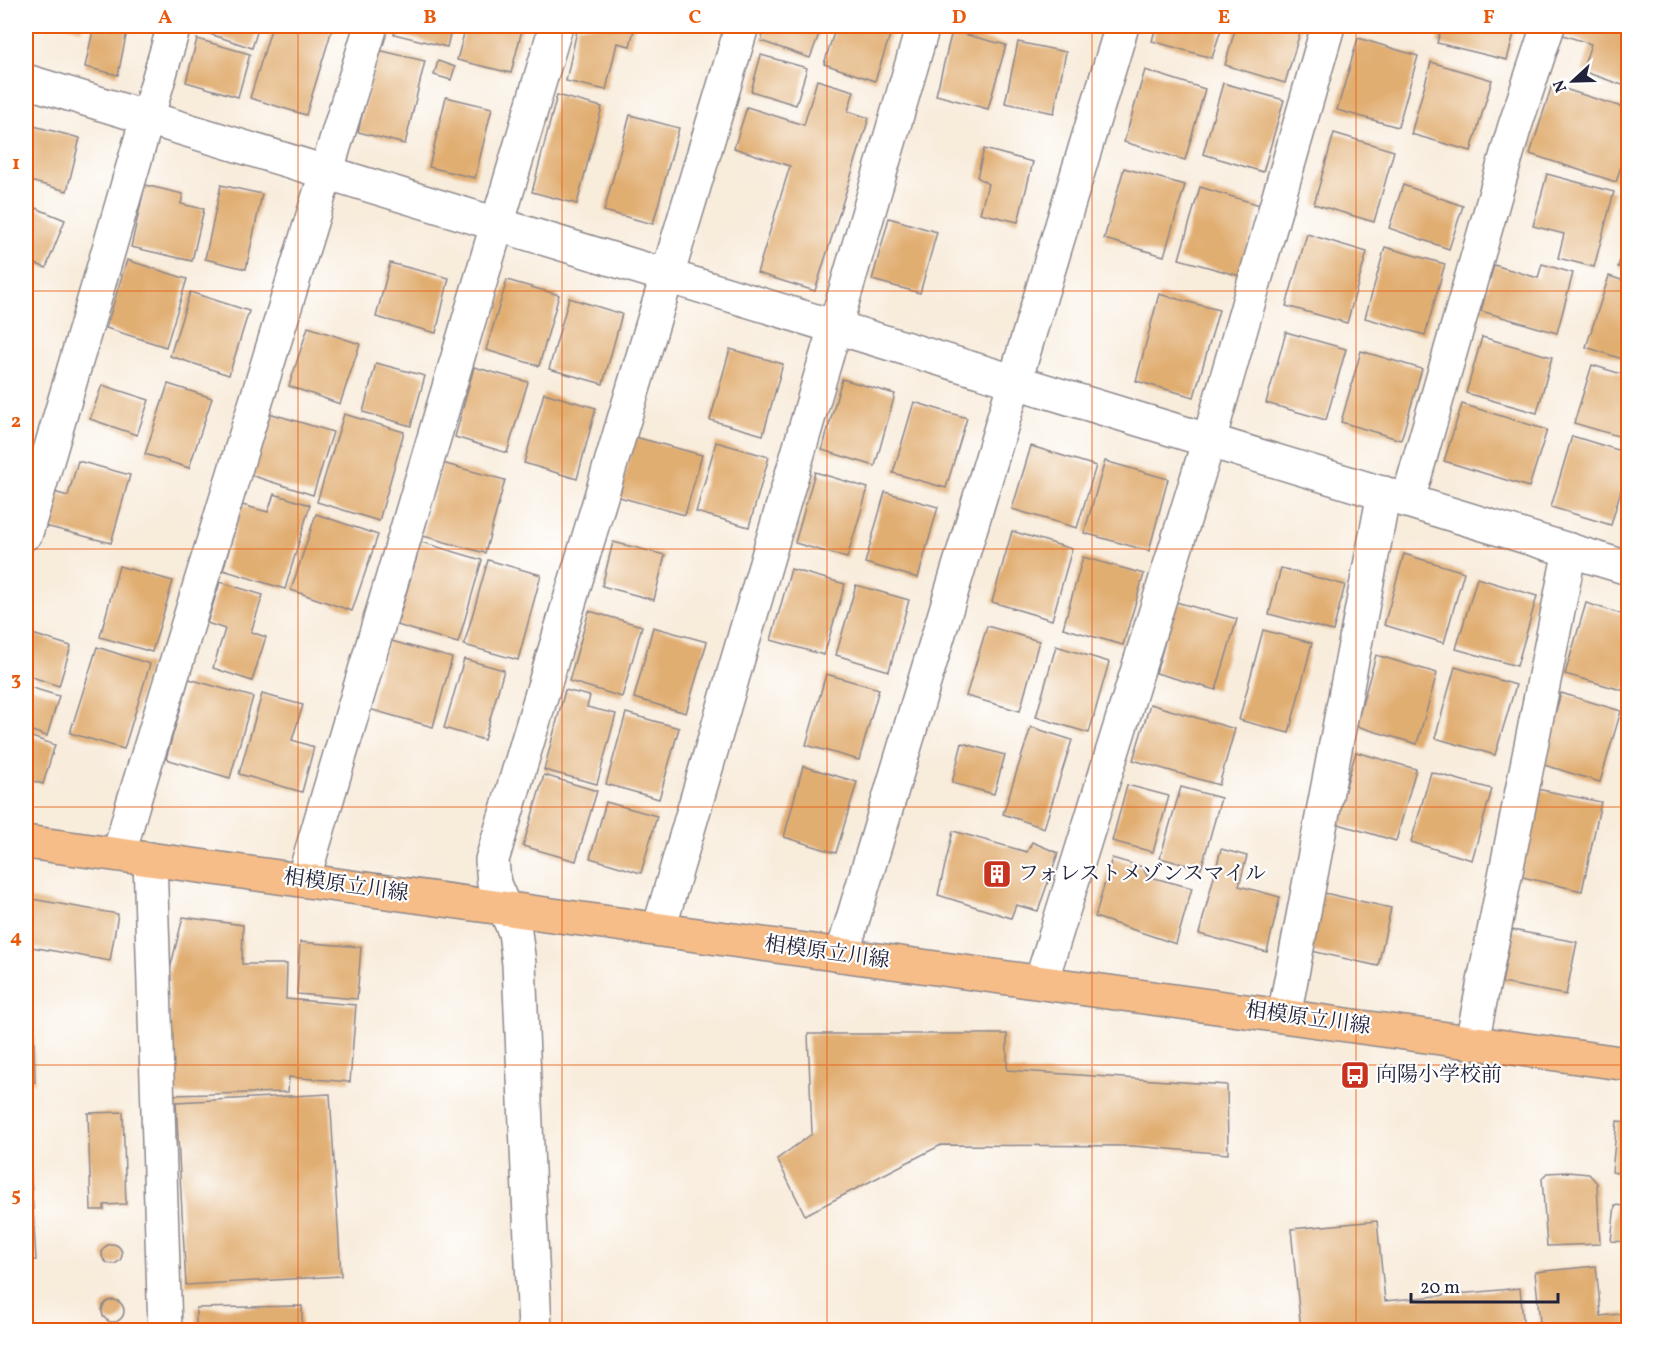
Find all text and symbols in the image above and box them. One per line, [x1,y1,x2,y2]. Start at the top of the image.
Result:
text: A [158,4,172,32]
text: B [423,4,437,32]
text: C [689,4,702,32]
text: D [952,4,966,32]
text: E [1218,4,1230,32]
text: F [1483,4,1495,32]
north arrow [1543,51,1603,111]
text: N [1548,76,1573,95]
text: 1 [12,150,20,178]
text: 2 [11,408,21,436]
text: 3 [11,666,21,694]
building icon: フォレストメゾンスマイル [981,858,1013,890]
place label: フォレストメゾンスマイル [1018,860,1266,889]
street label: 相模原立川線 [282,863,410,909]
text: 4 [10,924,22,952]
street label: 相模原立川線 [763,930,891,976]
street label: 相模原立川線 [1244,996,1372,1042]
bus stop icon: 向陽小学校前 [1339,1059,1371,1091]
place label: 向陽小学校前 [1376,1061,1502,1090]
text: 5 [11,1182,21,1210]
scale bar [1411,1266,1558,1304]
text: 20 m [1420,1276,1460,1301]

